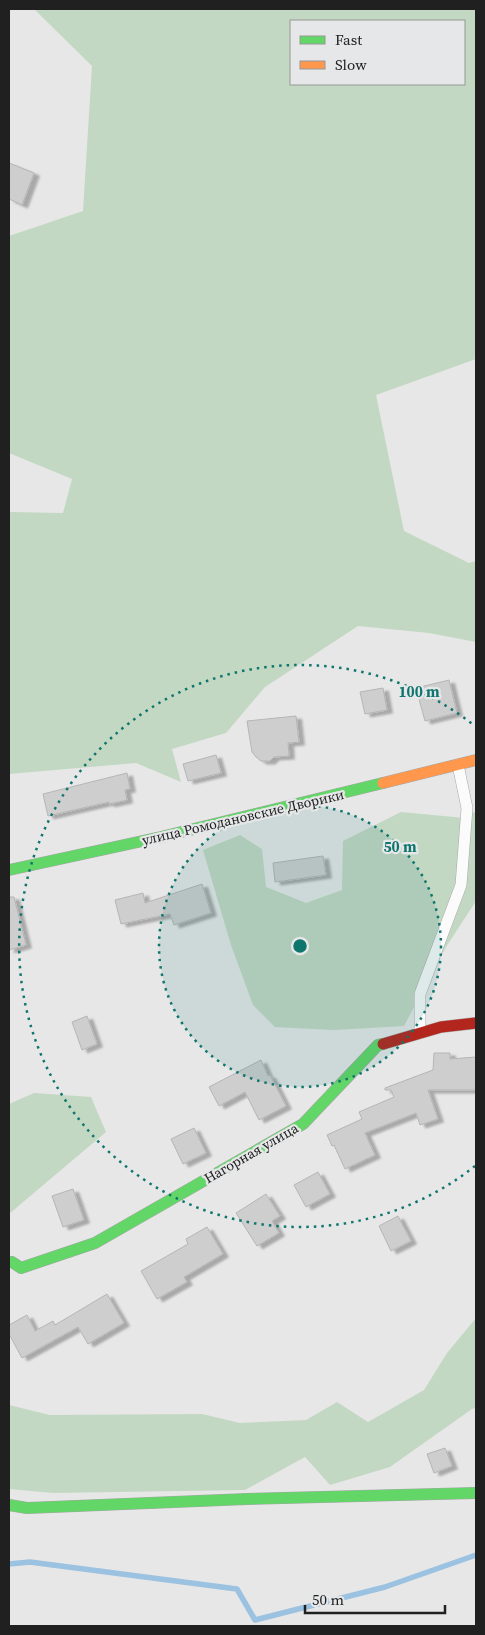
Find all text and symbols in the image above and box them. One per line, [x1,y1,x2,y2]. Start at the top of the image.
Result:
legend [290,20,465,85]
text: Fast [335,29,362,50]
text: Slow [335,54,367,75]
text: 100 m [398,681,440,702]
street label: улица Ромодановские Дворики [140,784,346,850]
text: 50 m [383,836,417,857]
centre of rings [291,937,309,955]
street label: Нагорная улица [200,1117,303,1188]
scale bar [305,1582,445,1614]
text: 50 m [312,1589,344,1610]

